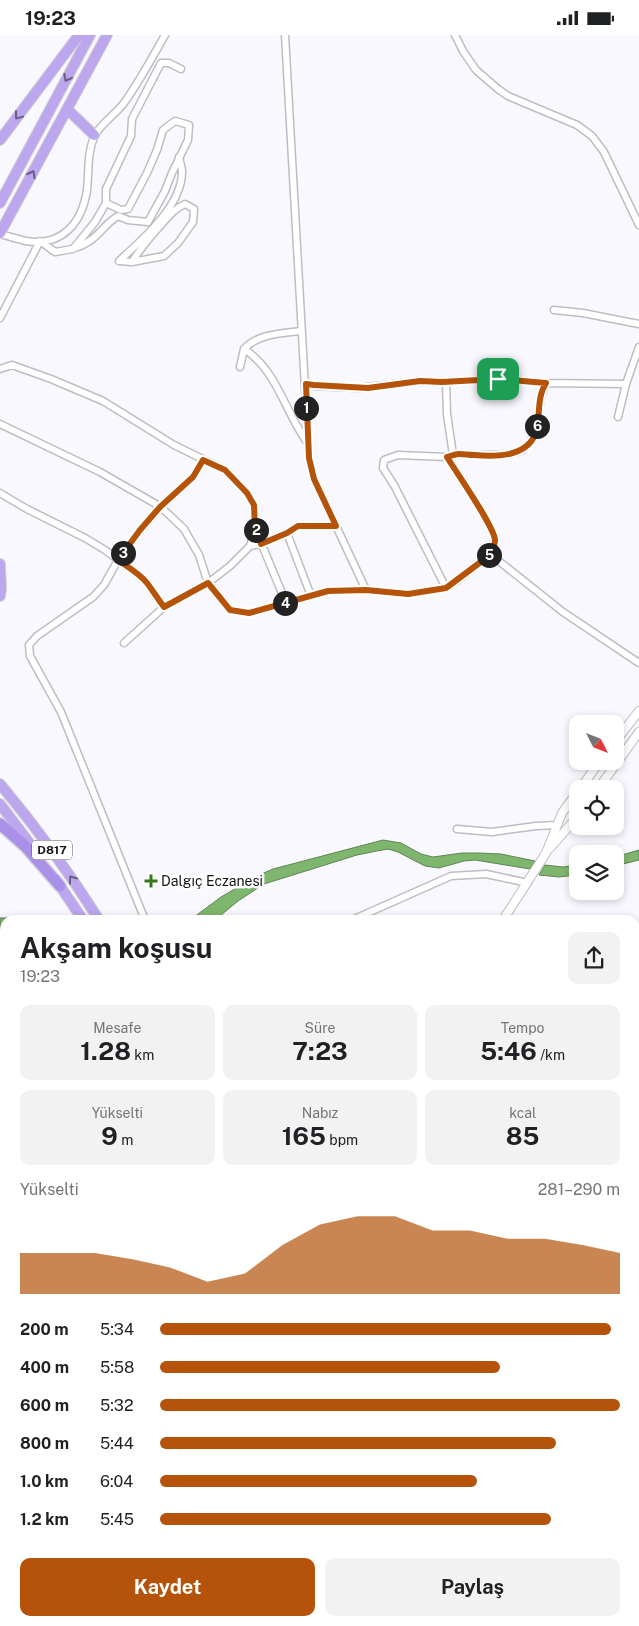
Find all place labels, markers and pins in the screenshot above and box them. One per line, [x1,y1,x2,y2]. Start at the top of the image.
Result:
pin [477,358,519,400]
pin: 1 [294,395,318,421]
pin: 6 [524,413,550,439]
pin: 2 [244,517,268,543]
pin: 3 [110,541,136,565]
pin: 5 [476,543,502,567]
pin: 4 [272,591,298,615]
place label: Dalgıç Eczanesi [161,873,263,889]
marker: Dalgıç Eczanesi [145,875,157,887]

